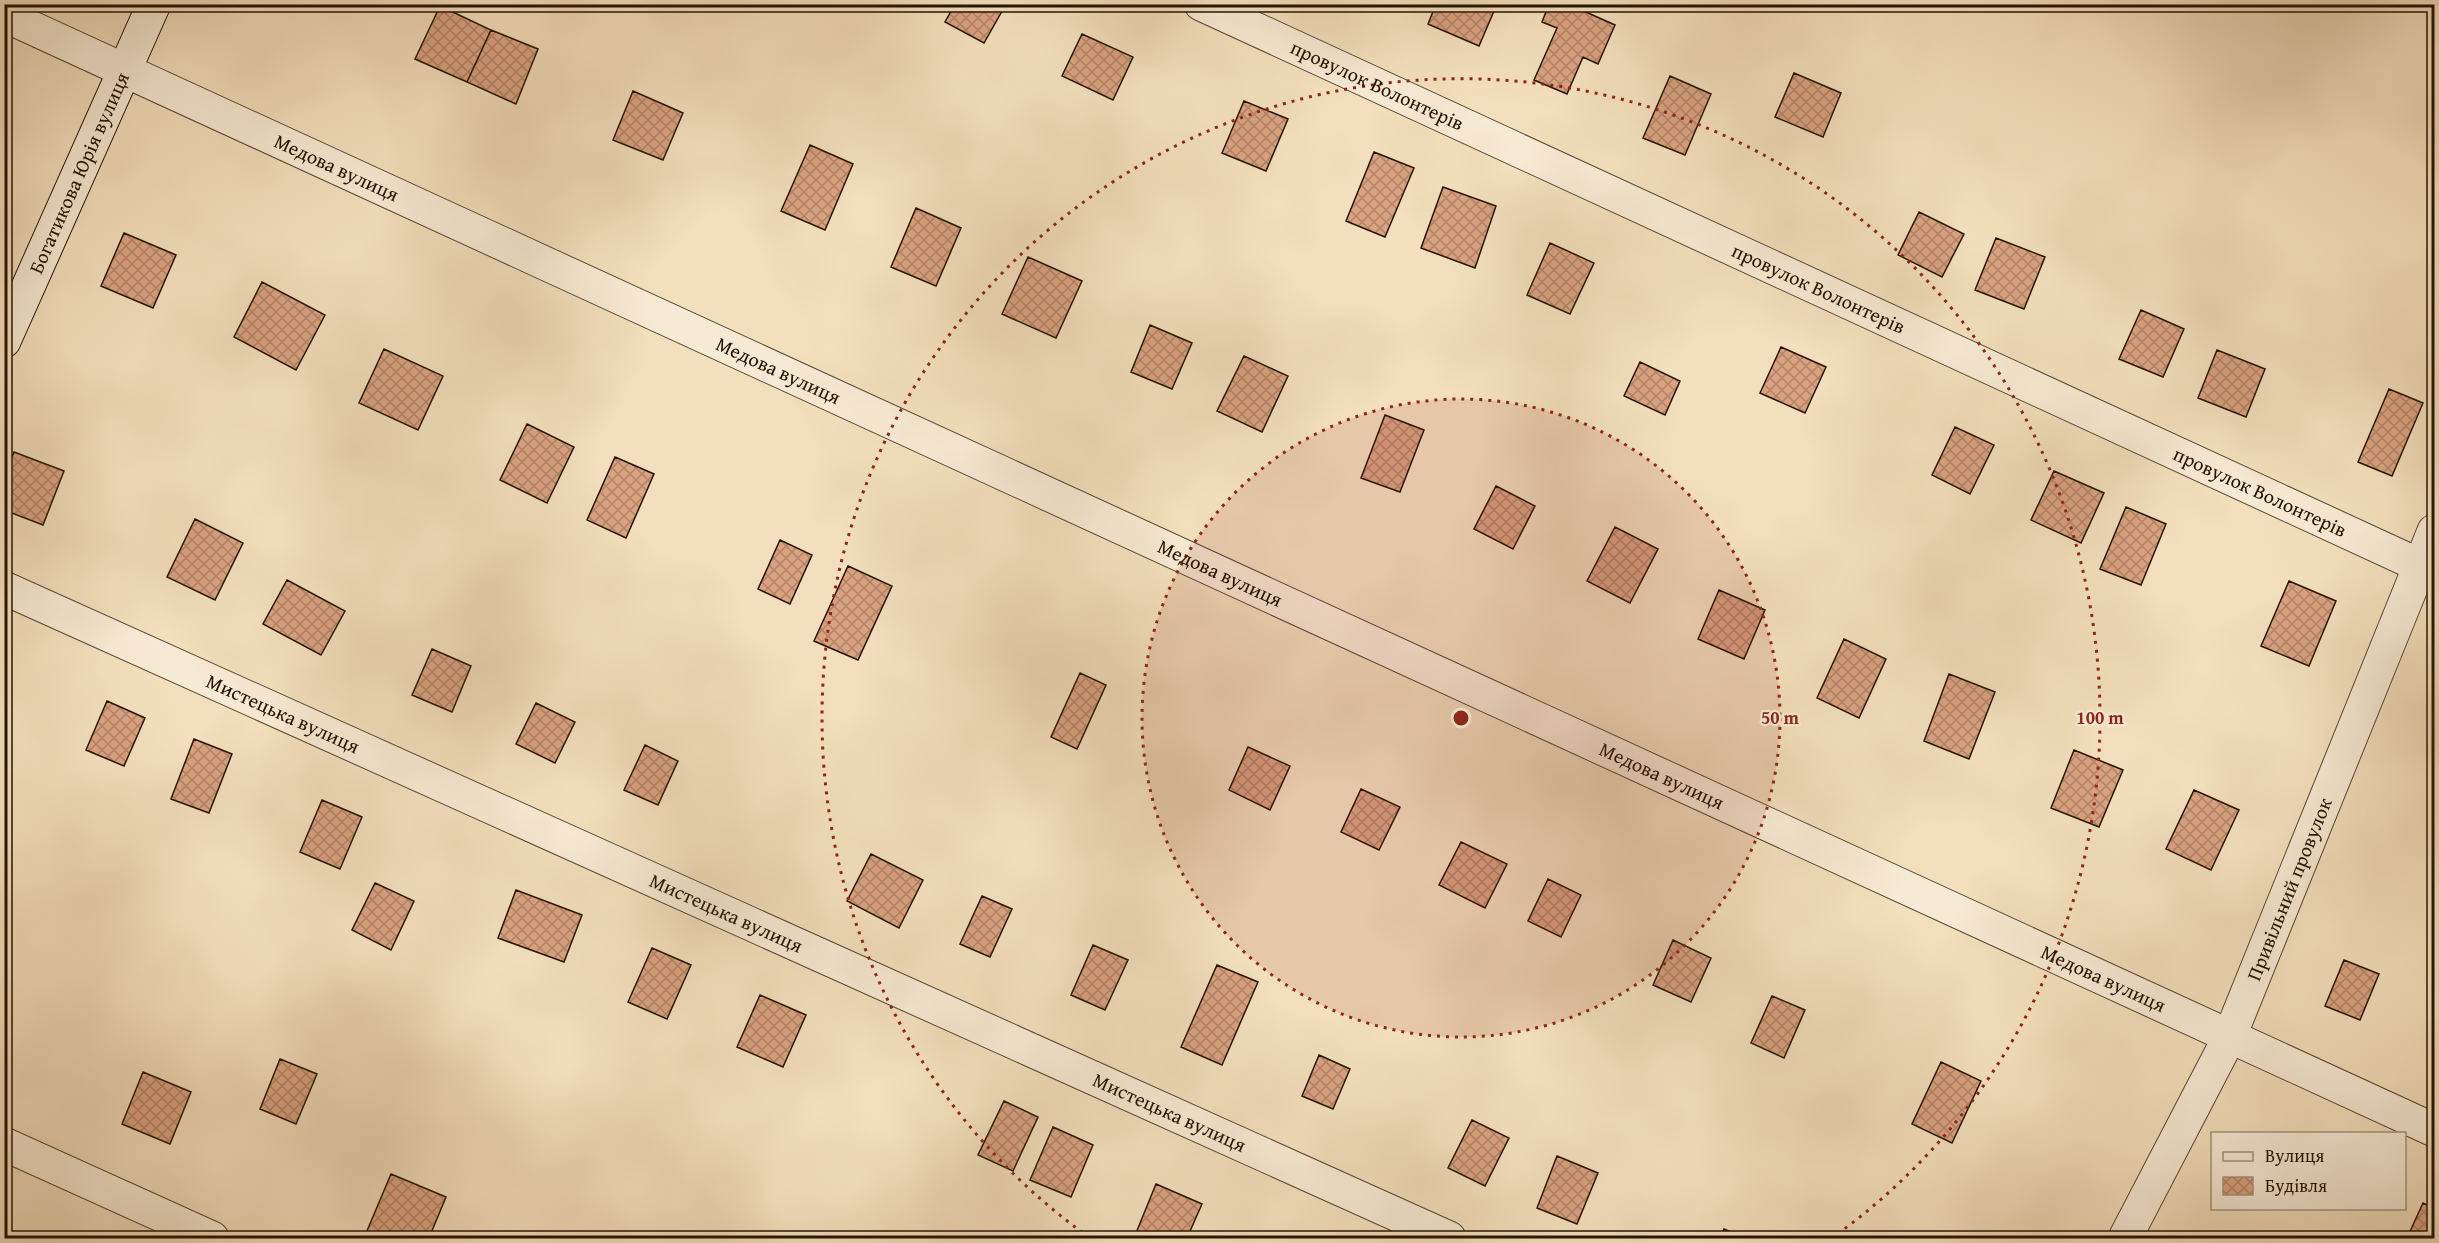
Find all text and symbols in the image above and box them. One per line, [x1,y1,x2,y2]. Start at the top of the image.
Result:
street label: провулок Волонтерів [1286,32,1469,137]
street label: Богатикова Юрія вулиця [21,67,136,278]
street label: Медова вулиця [270,126,404,208]
street label: провулок Волонтерів [1727,236,1910,341]
street label: Медова вулиця [712,329,846,411]
street label: провулок Волонтерів [2169,439,2352,544]
street label: Медова вулиця [1153,531,1287,614]
street label: Мистецька вулиця [202,666,365,760]
text: 50 m [1761,704,1800,731]
text: 100 m [2076,704,2124,731]
centre of rings [1451,708,1471,728]
street label: Медова вулиця [1595,734,1729,816]
street label: Привільний провулок [2239,793,2339,985]
street label: Мистецька вулиця [645,865,808,960]
street label: Медова вулиця [2037,937,2171,1019]
street label: Мистецька вулиця [1088,1065,1251,1159]
legend [2211,1132,2406,1210]
text: Вулиця [2265,1142,2324,1169]
text: Будівля [2265,1172,2327,1199]

